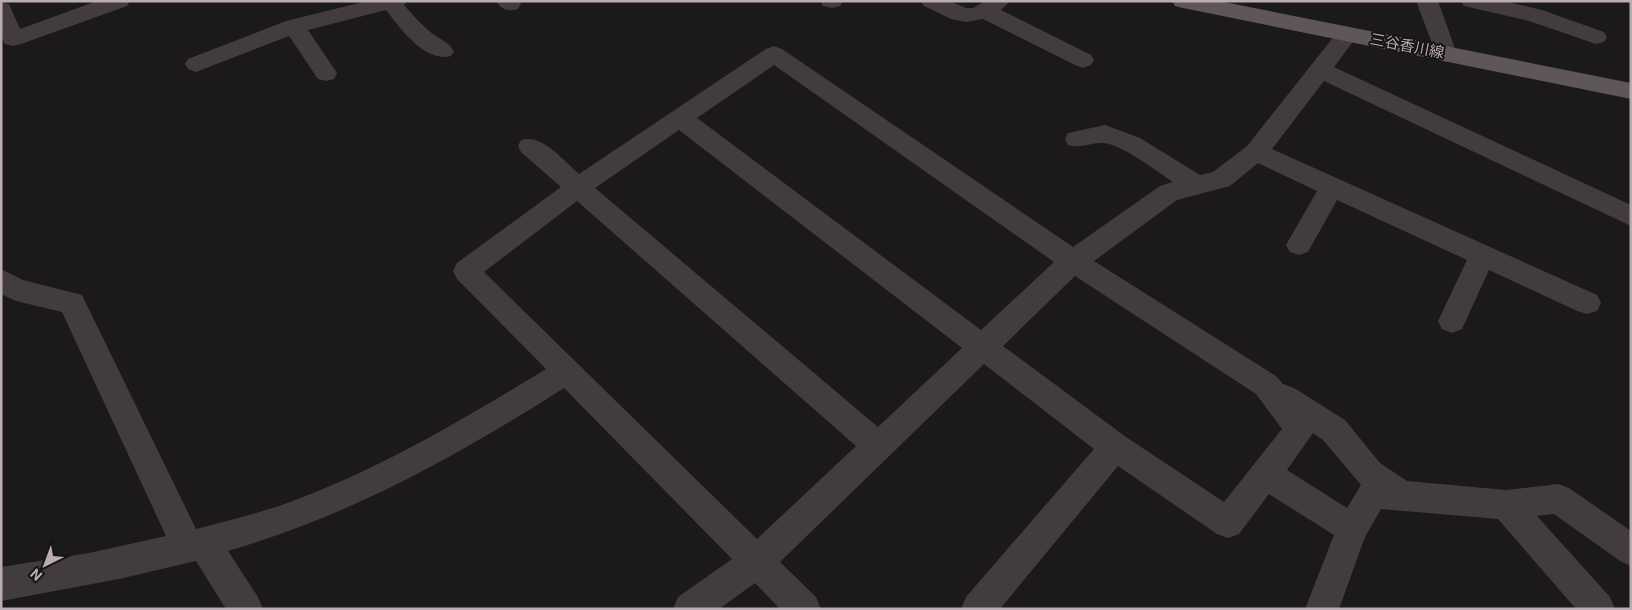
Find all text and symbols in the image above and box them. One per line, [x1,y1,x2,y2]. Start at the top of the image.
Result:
street label: 三谷香川線 [1368,30,1446,62]
north arrow [20,540,70,590]
text: N [27,565,45,584]

